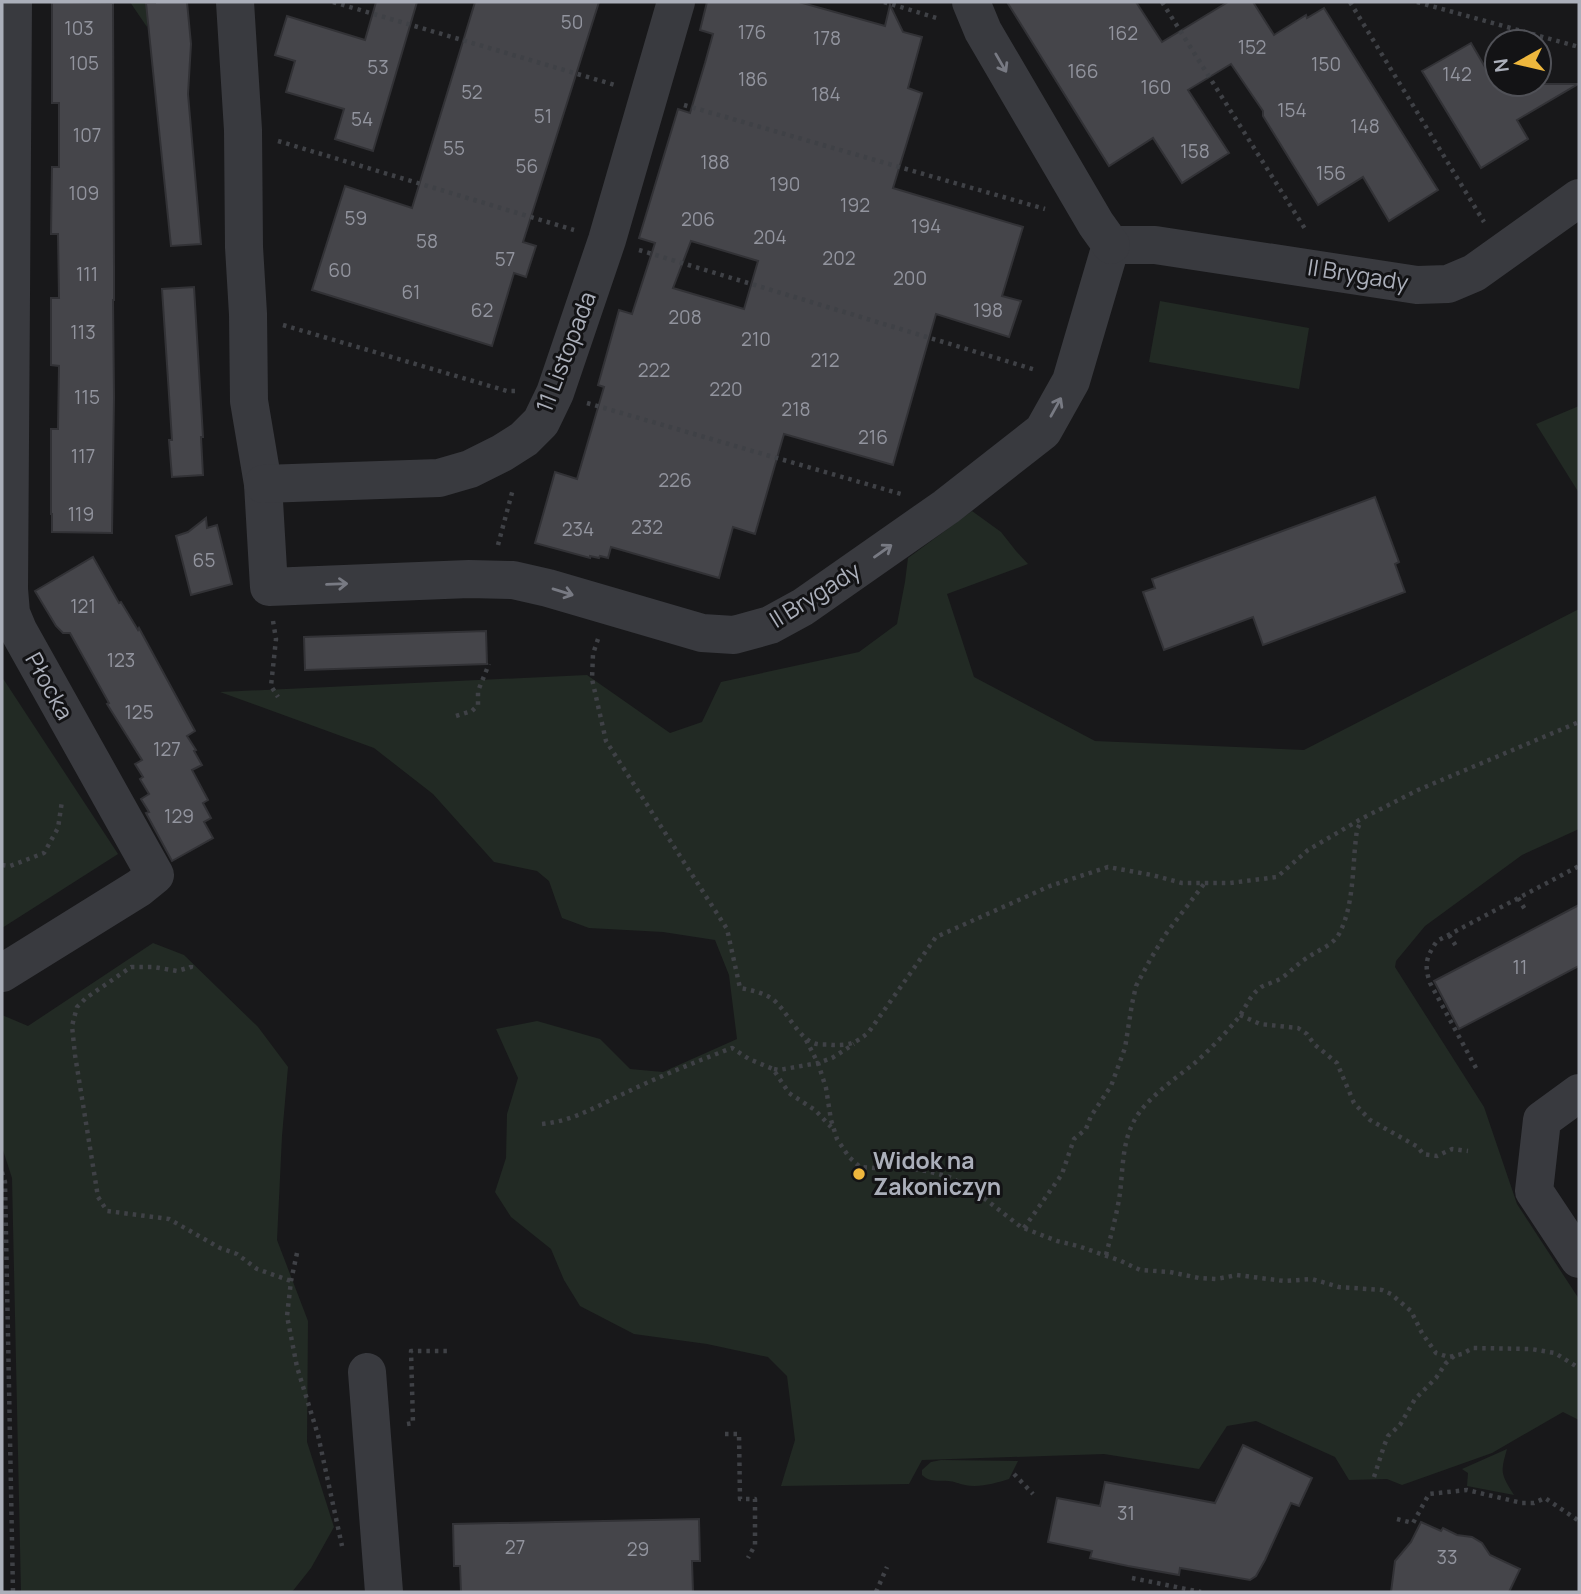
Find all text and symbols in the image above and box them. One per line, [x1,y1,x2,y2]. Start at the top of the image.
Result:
house number: 50 [561,9,583,35]
house number: 103 [64,15,94,41]
house number: 176 [738,19,766,45]
house number: 162 [1108,20,1138,46]
house number: 178 [813,25,841,51]
north arrow [1483,28,1553,98]
house number: 152 [1238,34,1266,60]
house number: 105 [69,50,99,76]
house number: 150 [1311,51,1341,77]
one-way arrow [994,52,1008,72]
house number: 53 [367,54,389,80]
text: N [1487,57,1515,74]
house number: 166 [1068,58,1099,84]
house number: 142 [1442,61,1472,87]
house number: 186 [738,66,768,92]
house number: 160 [1141,74,1171,100]
house number: 52 [461,79,483,105]
house number: 184 [811,81,841,107]
house number: 154 [1277,97,1307,123]
house number: 51 [534,103,552,129]
house number: 54 [351,106,373,132]
house number: 148 [1350,113,1380,139]
house number: 107 [73,122,101,148]
house number: 55 [443,135,465,161]
house number: 158 [1180,138,1210,164]
house number: 188 [700,149,730,175]
house number: 56 [516,153,538,179]
house number: 156 [1316,160,1346,186]
house number: 190 [770,171,800,197]
house number: 109 [69,180,99,206]
house number: 192 [840,192,870,218]
house number: 59 [345,205,367,231]
house number: 206 [681,206,715,232]
house number: 194 [911,213,941,239]
house number: 204 [753,224,787,250]
house number: 58 [416,228,438,254]
house number: 202 [822,245,856,271]
house number: 57 [495,246,515,272]
street label: II Brygady [1305,250,1411,298]
house number: 60 [328,257,352,283]
house number: 111 [76,261,98,287]
house number: 200 [893,265,927,291]
house number: 61 [402,279,420,305]
street label: 11 Listopada [527,287,603,417]
house number: 62 [471,297,493,323]
house number: 198 [973,297,1003,323]
house number: 208 [668,304,702,330]
house number: 113 [70,319,96,345]
house number: 210 [741,326,771,352]
house number: 212 [810,347,840,373]
house number: 222 [638,357,670,383]
house number: 220 [709,376,743,402]
house number: 115 [74,384,100,410]
house number: 218 [781,396,811,422]
one-way arrow [1049,397,1063,417]
house number: 216 [858,424,888,450]
house number: 117 [71,443,95,469]
house number: 226 [658,467,692,493]
house number: 119 [68,501,94,527]
house number: 232 [631,514,663,540]
house number: 234 [562,516,594,542]
one-way arrow [873,544,892,558]
house number: 65 [193,547,215,573]
street label: II Brygady [763,554,866,635]
one-way arrow [325,578,348,591]
one-way arrow [552,587,574,600]
house number: 121 [70,593,96,619]
street label: Płocka [18,646,81,725]
house number: 123 [107,647,135,673]
house number: 125 [124,699,154,725]
house number: 127 [153,736,181,762]
house number: 129 [164,803,194,829]
house number: 11 [1513,954,1527,980]
place label: Widok na Zakoniczyn [873,1144,1001,1202]
marker: Widok na Zakoniczyn [851,1166,867,1182]
house number: 31 [1117,1500,1135,1526]
house number: 27 [505,1534,525,1560]
house number: 29 [627,1536,649,1562]
house number: 33 [1436,1544,1458,1570]

